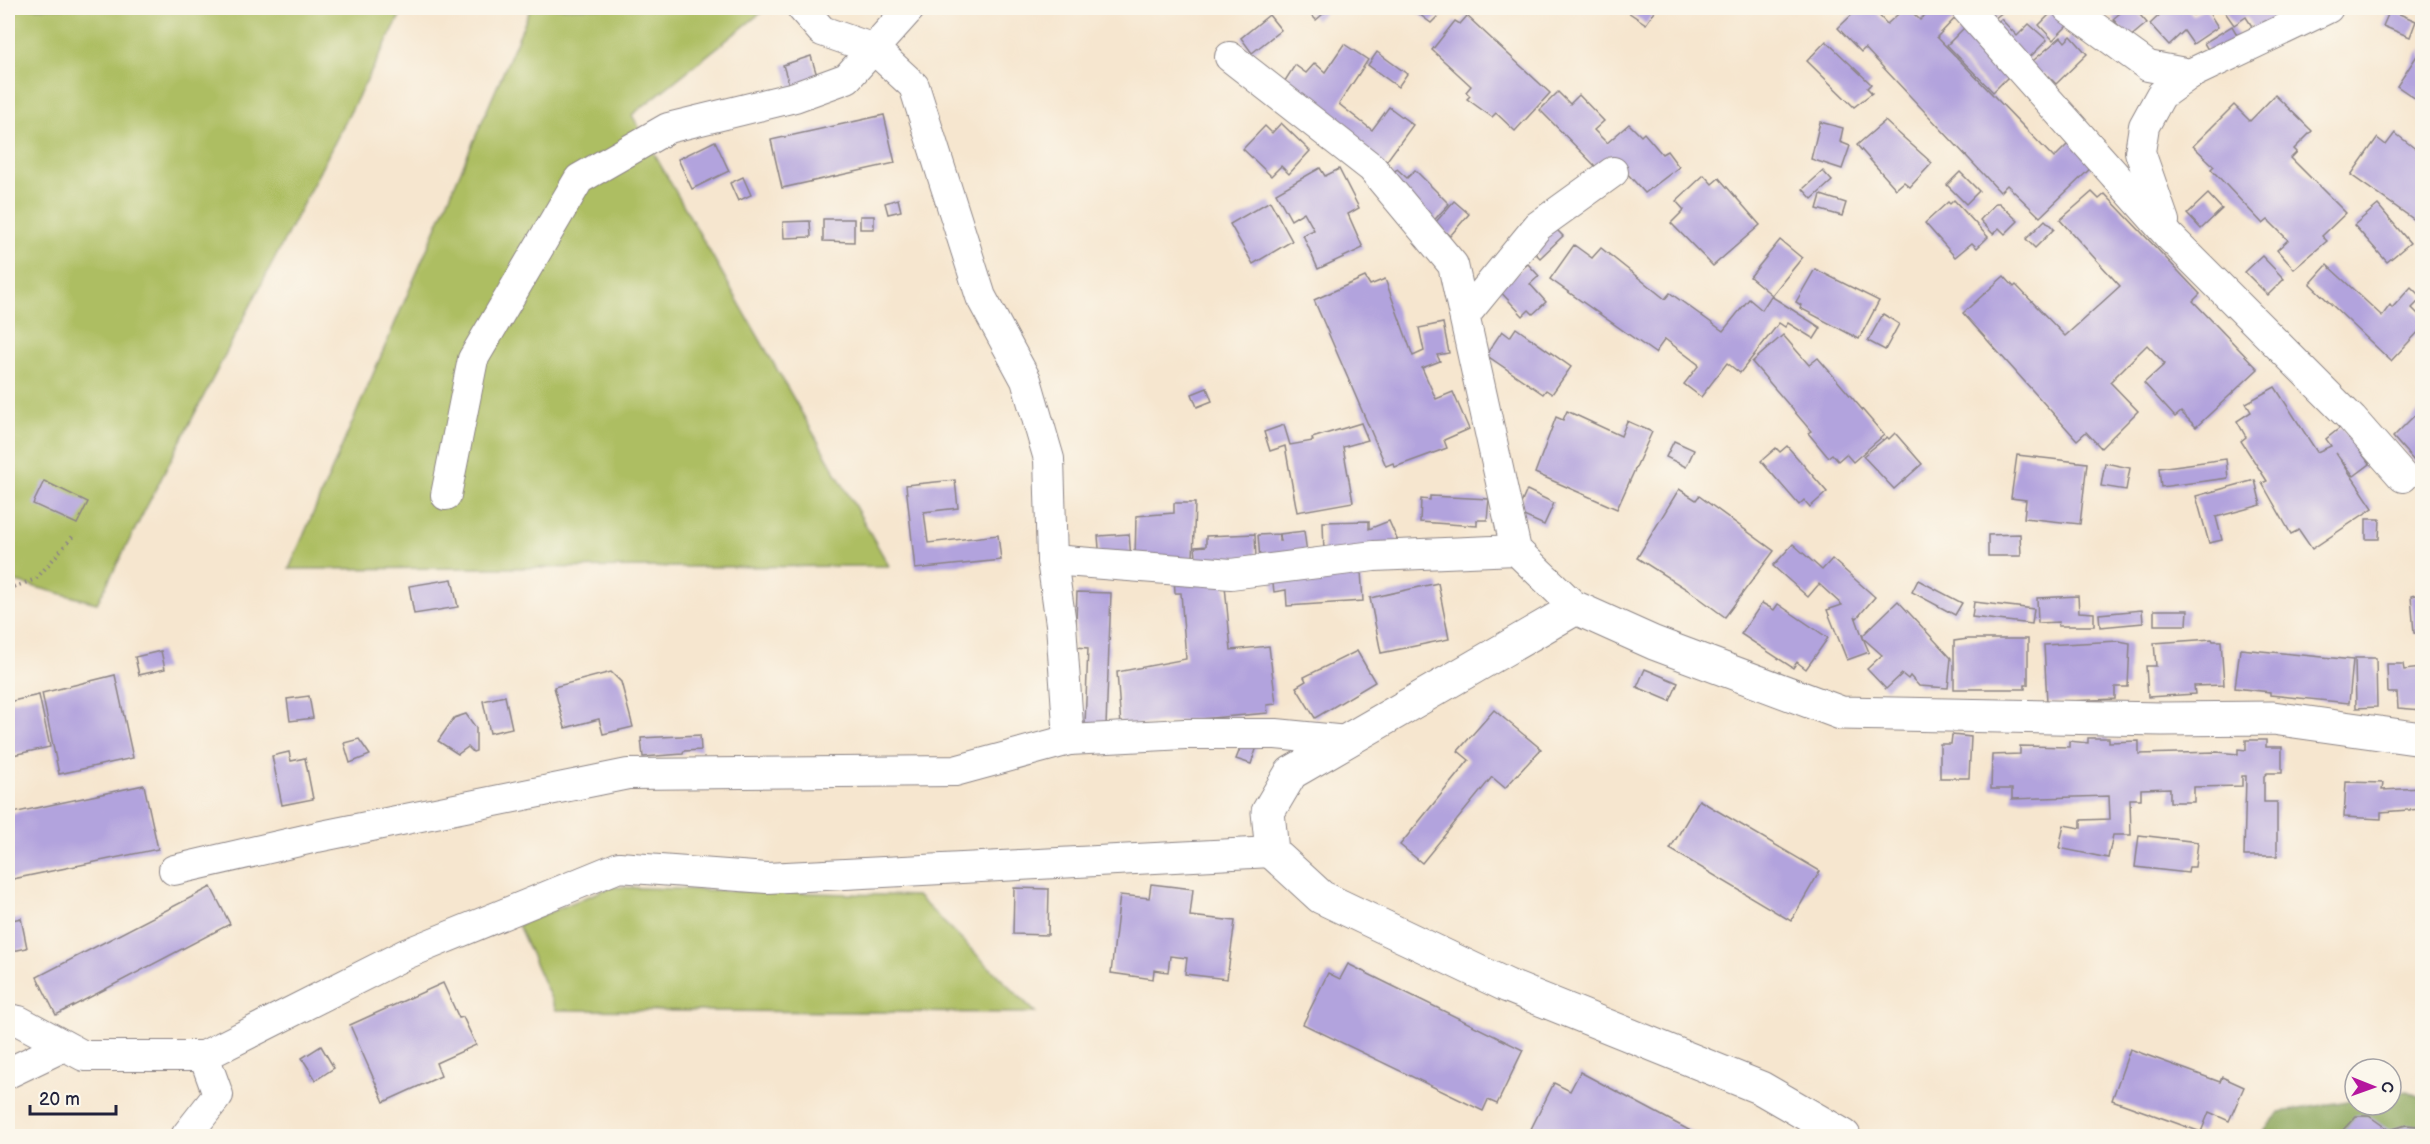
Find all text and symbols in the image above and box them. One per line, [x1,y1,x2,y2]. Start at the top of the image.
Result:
north arrow [2343,1057,2403,1117]
scale bar [30,1078,116,1116]
text: С [2377,1082,2396,1093]
text: 20 m [39,1089,80,1110]

